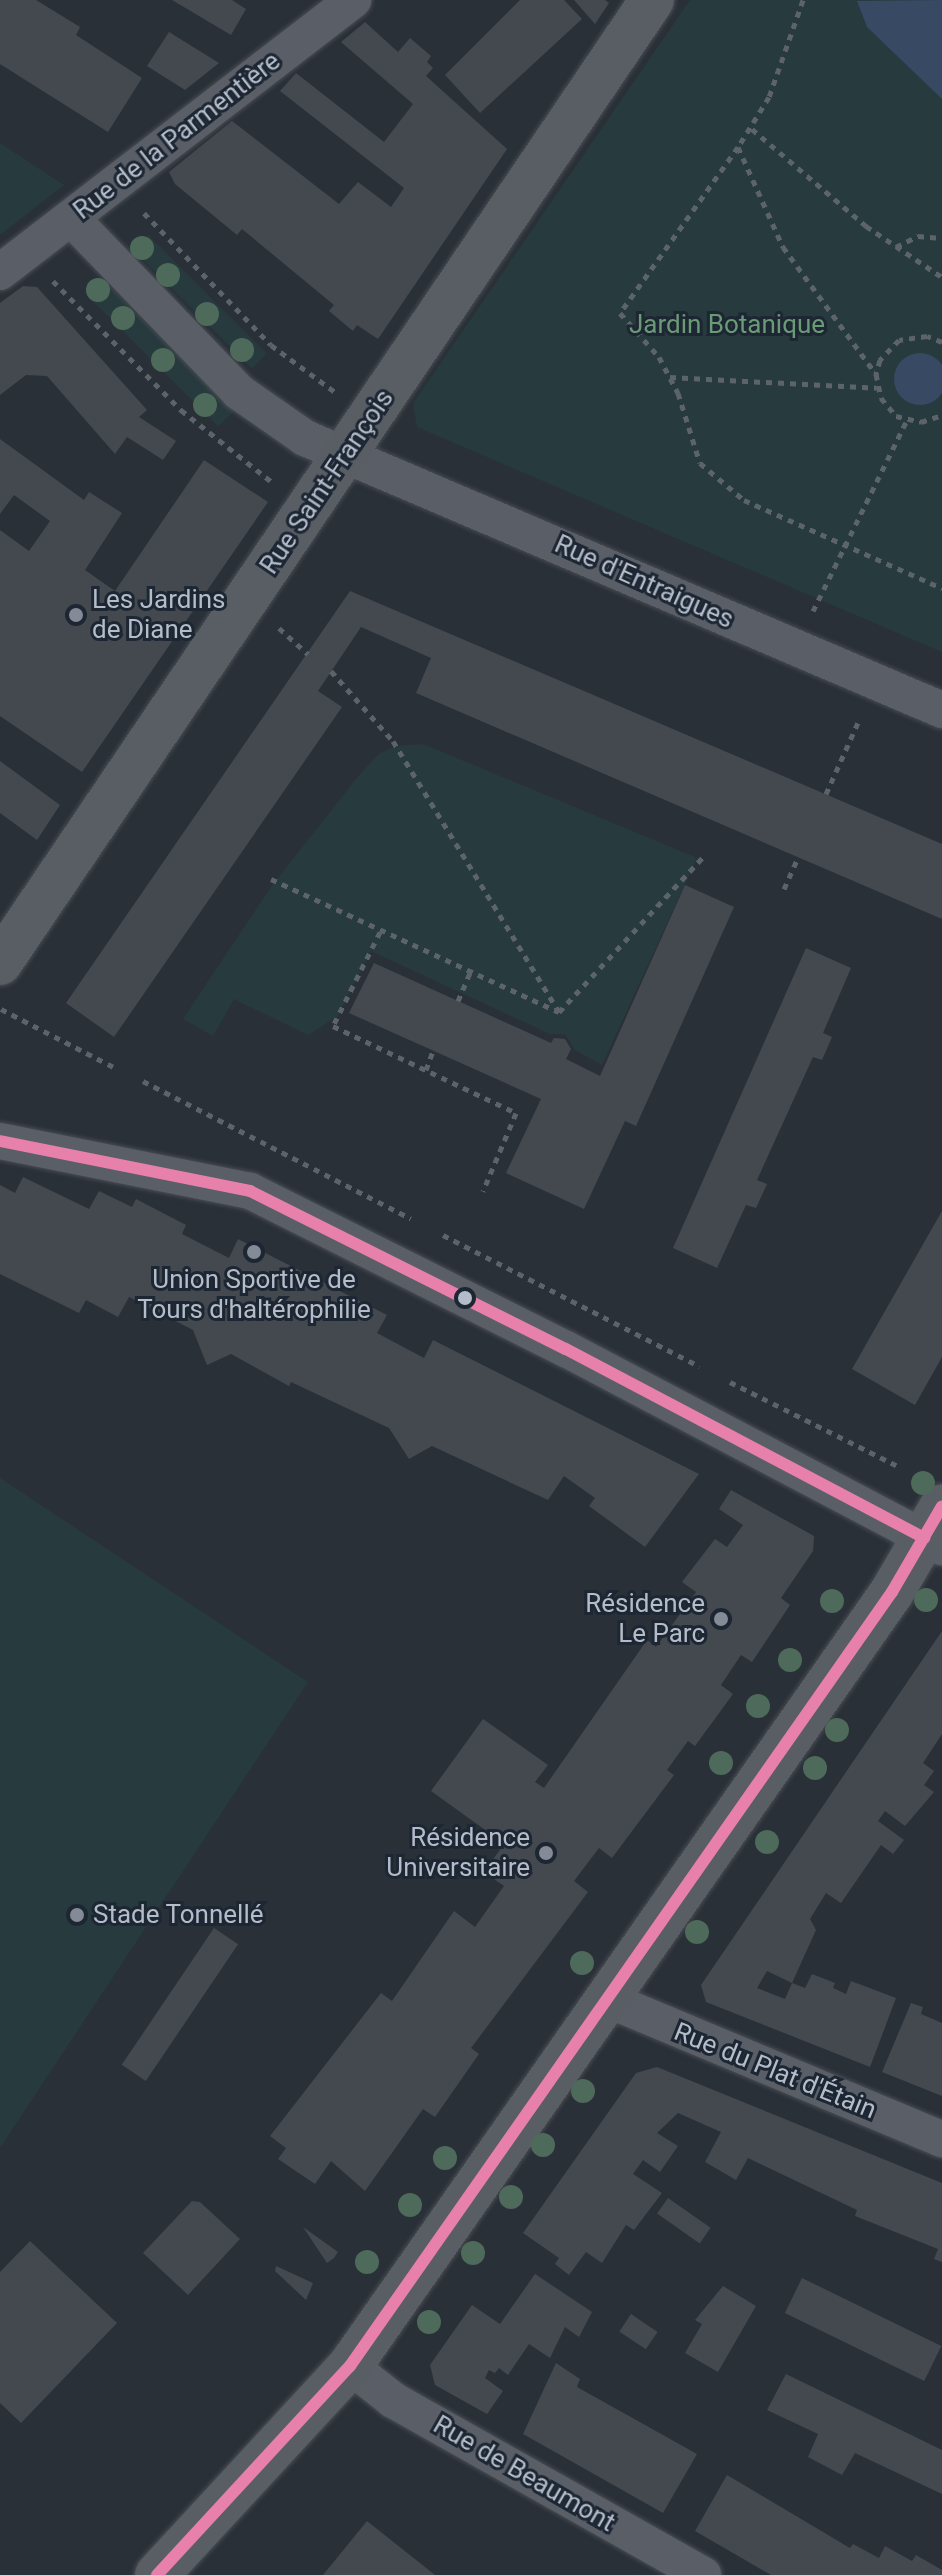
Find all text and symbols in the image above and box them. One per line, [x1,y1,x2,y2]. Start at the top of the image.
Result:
street label: Rue de la Parmentière [68,46,286,226]
park label: Jardin Botanique [629,309,825,341]
street label: Rue Saint-François [254,384,400,580]
street label: Rue d'Entraigues [550,529,738,635]
place label: Les Jardins de Diane [92,584,225,646]
marker: Les Jardins de Diane [67,606,85,624]
marker: Union Sportive de Tours d'haltérophilie [245,1243,263,1261]
place label: Union Sportive de Tours d'haltérophilie [137,1264,371,1326]
unlabelled marker [457,1290,473,1306]
place label: Résidence Le Parc [585,1588,705,1650]
marker: Résidence Le Parc [712,1610,730,1628]
place label: Résidence Universitaire [386,1822,530,1884]
marker: Résidence Universitaire [537,1844,555,1862]
place label: Stade Tonnellé [93,1899,264,1931]
marker: Stade Tonnellé [68,1906,86,1924]
street label: Rue du Plat d'Étain [669,2016,881,2126]
street label: Rue de Beaumont [428,2409,620,2539]

